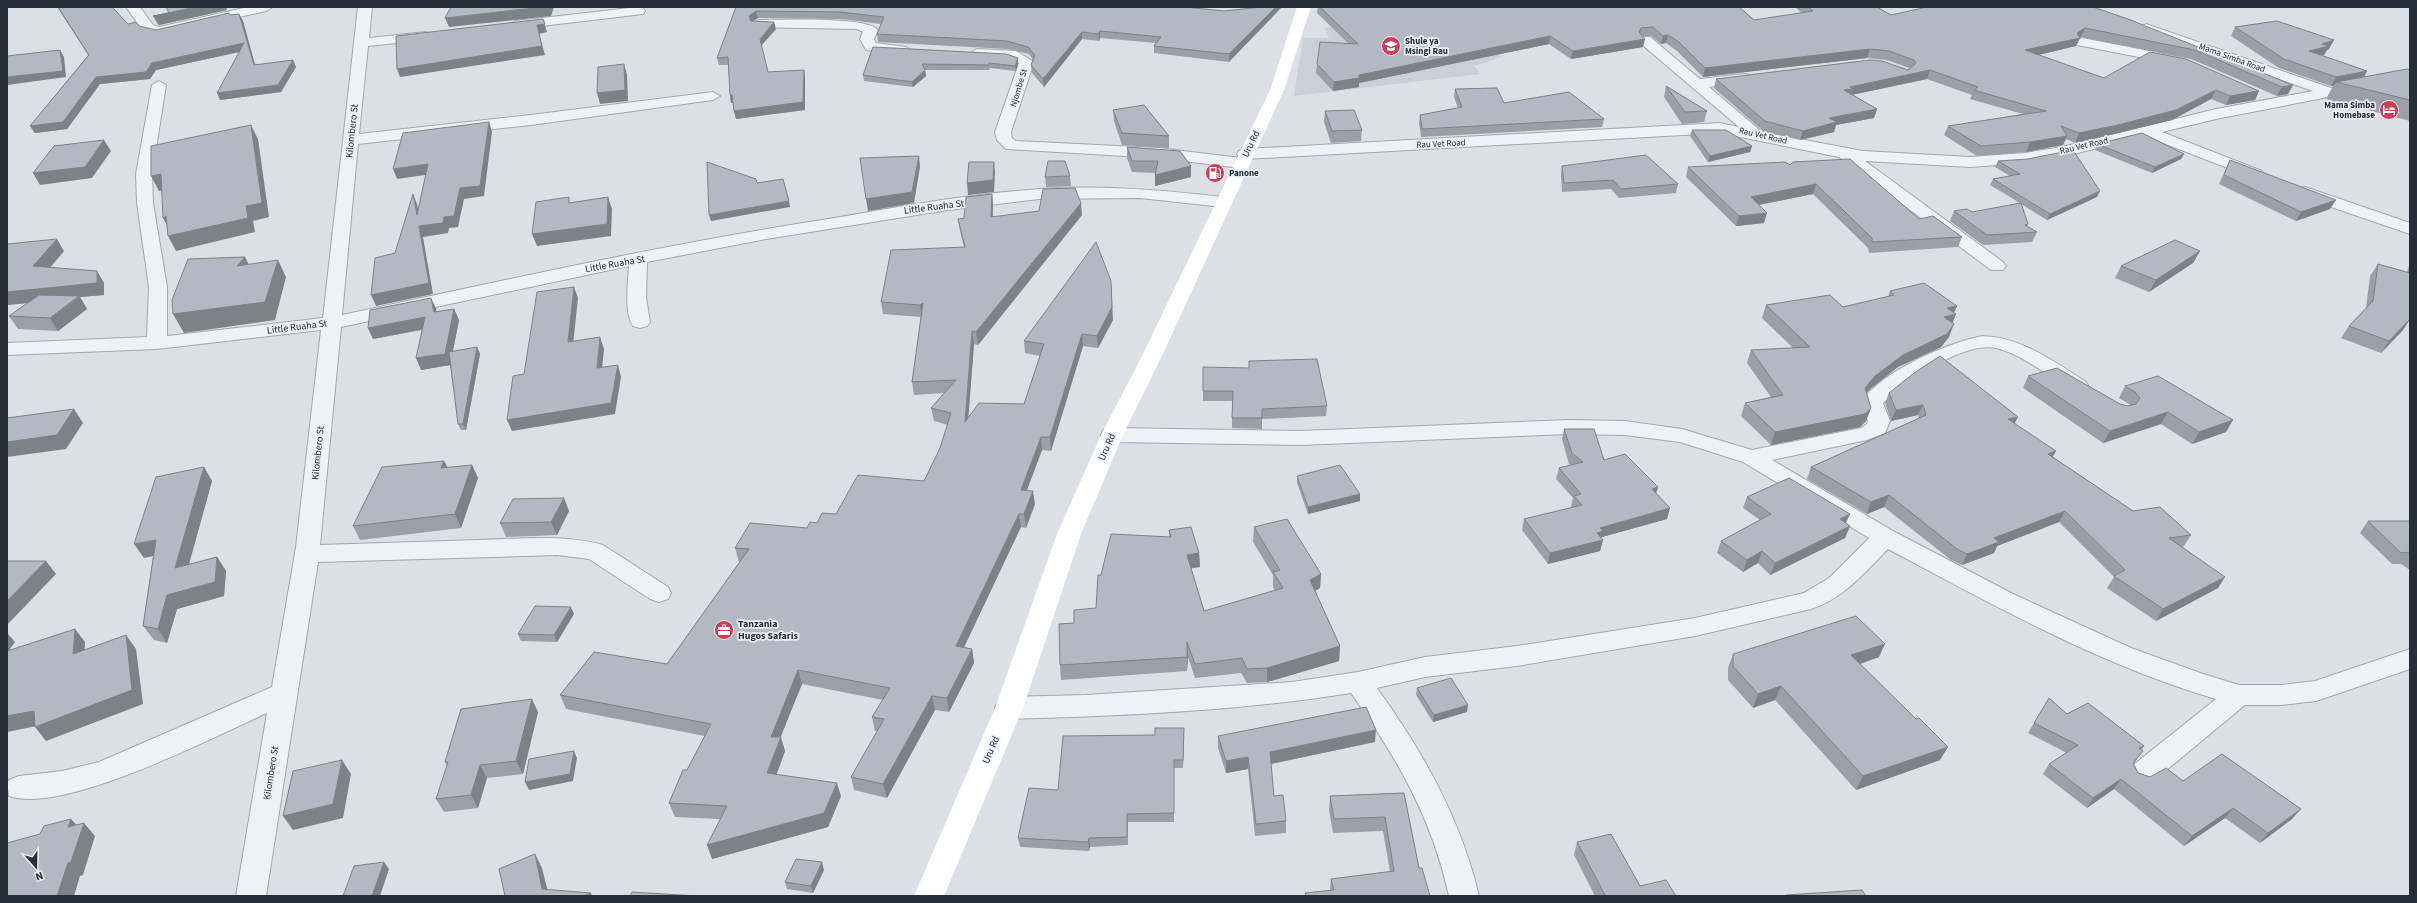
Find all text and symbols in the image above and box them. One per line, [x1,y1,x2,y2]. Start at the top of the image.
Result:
school or university icon: Shule ya Msingi Rau [1380,35,1402,57]
place label: Shule ya Msingi Rau [1405,35,1448,58]
street label: Mama Simba Road [2197,40,2267,76]
street label: Njombe St [1007,67,1031,109]
place label: Mama Simba Homebase [2324,99,2375,122]
hotel icon: Mama Simba Homebase [2378,99,2400,121]
street label: Kilombero St [342,103,362,159]
street label: Rau Vet Road [1737,124,1789,148]
street label: Uru Rd [1238,128,1264,160]
street label: Rau Vet Road [2058,134,2110,158]
street label: Rau Vet Road [1416,136,1466,152]
fuel station icon: Panone [1204,162,1226,184]
place label: Panone [1229,167,1259,180]
street label: Little Ruaha St [903,196,966,218]
street label: Little Ruaha St [584,252,647,276]
street label: Little Ruaha St [266,316,329,338]
street label: Kilombero St [308,425,328,481]
street label: Uru Rd [1095,431,1119,463]
place label: Tanzania Hugos Safaris [738,617,799,643]
office icon: Tanzania Hugos Safaris [713,619,735,641]
street label: Uru Rd [979,734,1003,766]
street label: Kilombero St [260,744,282,801]
north arrow [16,847,56,887]
text: N [33,868,45,884]

